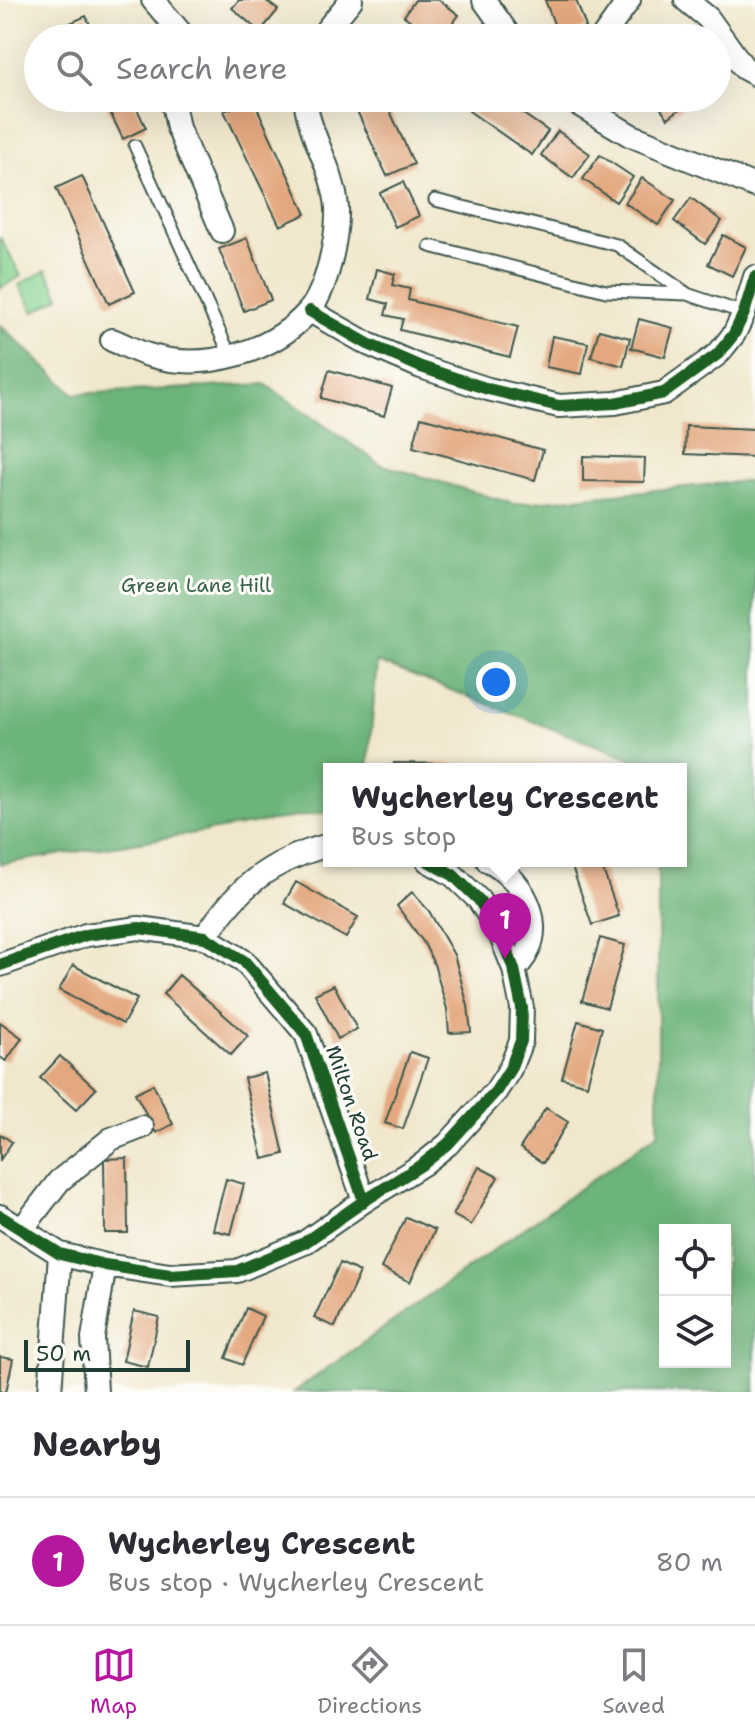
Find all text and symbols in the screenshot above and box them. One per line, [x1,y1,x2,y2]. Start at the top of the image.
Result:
search box [24,24,731,112]
icon: search [52,46,96,90]
text: Search here [116,48,287,89]
park label: Green Lane Hill [121,572,271,598]
your location [476,662,516,702]
popup [323,763,687,867]
text: Wycherley Crescent [351,777,659,818]
text: Bus stop [351,818,456,853]
pin: 1 [479,893,531,959]
street label: Milton Road [320,1042,384,1164]
map controls [659,1224,731,1368]
button: locate [659,1224,731,1296]
button: layers [659,1296,731,1368]
scale bar [24,1336,190,1372]
text: 50 m [36,1339,91,1368]
text: Nearby [32,1421,162,1467]
text: Wycherley Crescent [108,1523,415,1564]
text: 1 [52,1544,64,1579]
text: 80 m [656,1544,723,1579]
text: Bus stop · Wycherley Crescent [108,1564,484,1599]
tab: Map [90,1643,137,1720]
tab: Directions [317,1643,422,1720]
tab: Saved [602,1643,665,1720]

